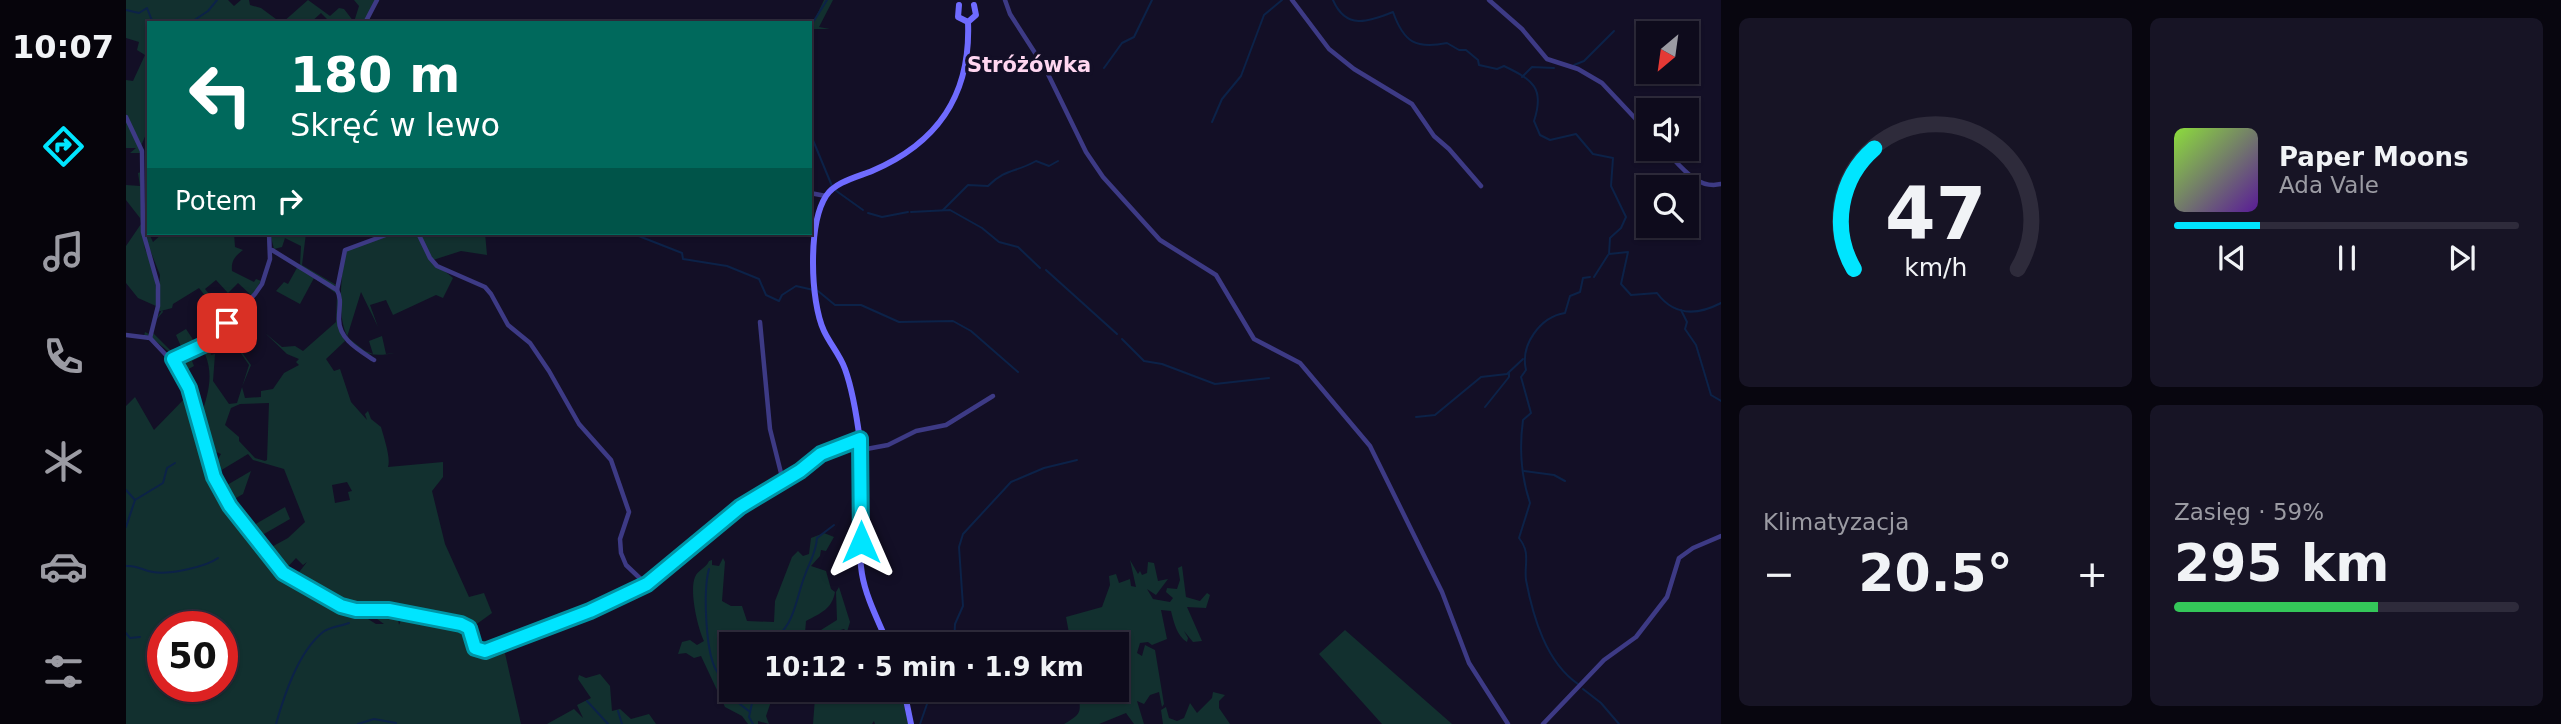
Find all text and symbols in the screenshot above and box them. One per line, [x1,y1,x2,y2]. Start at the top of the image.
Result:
north arrow [1636,21,1699,84]
map controls [1636,21,1699,238]
text: 10:07 [12,28,114,66]
text: 180 m [290,47,460,104]
icon: left [175,49,266,140]
district label: Stróżówka [967,53,1091,77]
button: sound [1636,98,1699,161]
text: Skręć w lewo [290,106,500,144]
icon: directions [39,122,88,171]
text: Paper Moons [2279,142,2469,172]
text: 47 [1885,171,1986,256]
text: Ada Vale [2279,172,2379,198]
button: search [1636,175,1699,238]
icon: right [271,182,309,220]
text: Potem [175,186,257,216]
icon: music [39,227,88,276]
icon: previous [2213,239,2251,277]
icon: pause [2328,239,2366,277]
icon: next [2443,239,2481,277]
text: km/h [1904,253,1967,282]
pin [197,293,257,353]
icon: arrive [208,304,246,342]
icon: phone [39,332,88,381]
icon: climate [39,437,88,486]
text: Zasięg · 59% [2174,499,2324,525]
position arrow [824,505,898,579]
text: Klimatyzacja [1763,509,1909,535]
text: 295 km [2174,533,2389,593]
icon: car [39,542,88,591]
text: 20.5° [1858,543,2013,603]
text: − [1763,552,1795,596]
text: + [2076,552,2108,596]
speed limit sign: 50 [147,611,238,702]
icon: filters [39,647,88,696]
text: 10:12 · 5 min · 1.9 km [764,652,1084,682]

